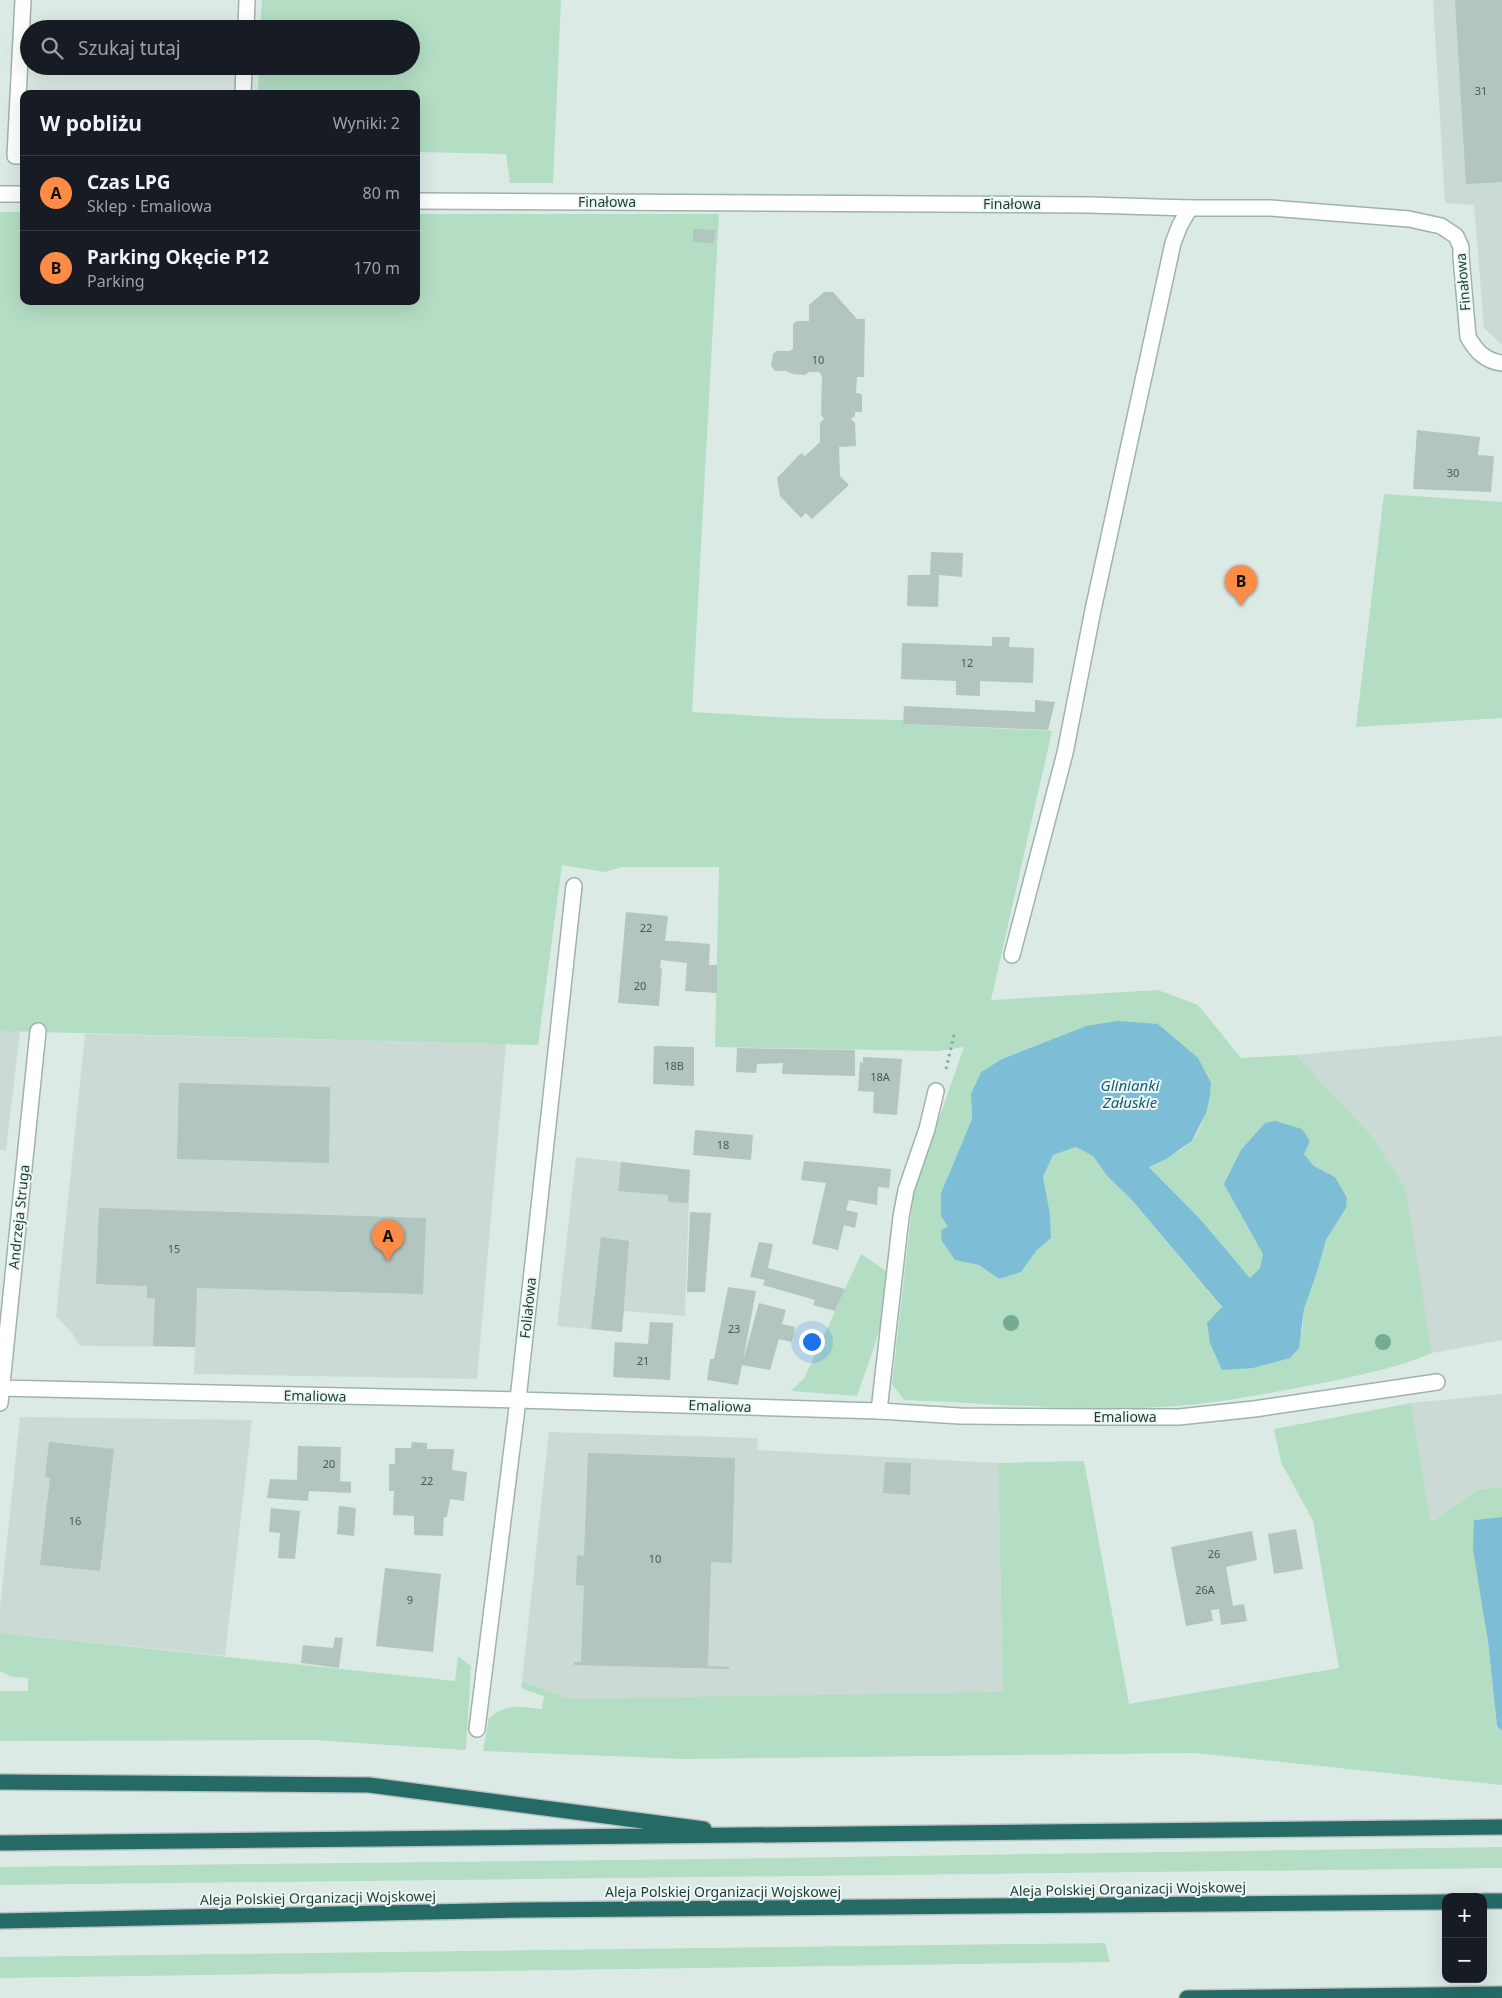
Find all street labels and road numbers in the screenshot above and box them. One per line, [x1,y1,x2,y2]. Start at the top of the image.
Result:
street label: Finałowa [578,192,636,211]
street label: Finałowa [983,194,1041,213]
street label: Finałowa [1451,252,1474,312]
street label: Andrzeja Struga [4,1164,33,1270]
street label: Foliałowa [515,1276,540,1340]
street label: Emaliowa [283,1385,347,1406]
street label: Emaliowa [688,1395,752,1416]
street label: Emaliowa [1094,1407,1157,1426]
street label: Aleja Polskiej Organizacji Wojskowej [1010,1877,1246,1900]
street label: Aleja Polskiej Organizacji Wojskowej [605,1882,841,1901]
street label: Aleja Polskiej Organizacji Wojskowej [200,1886,436,1909]

